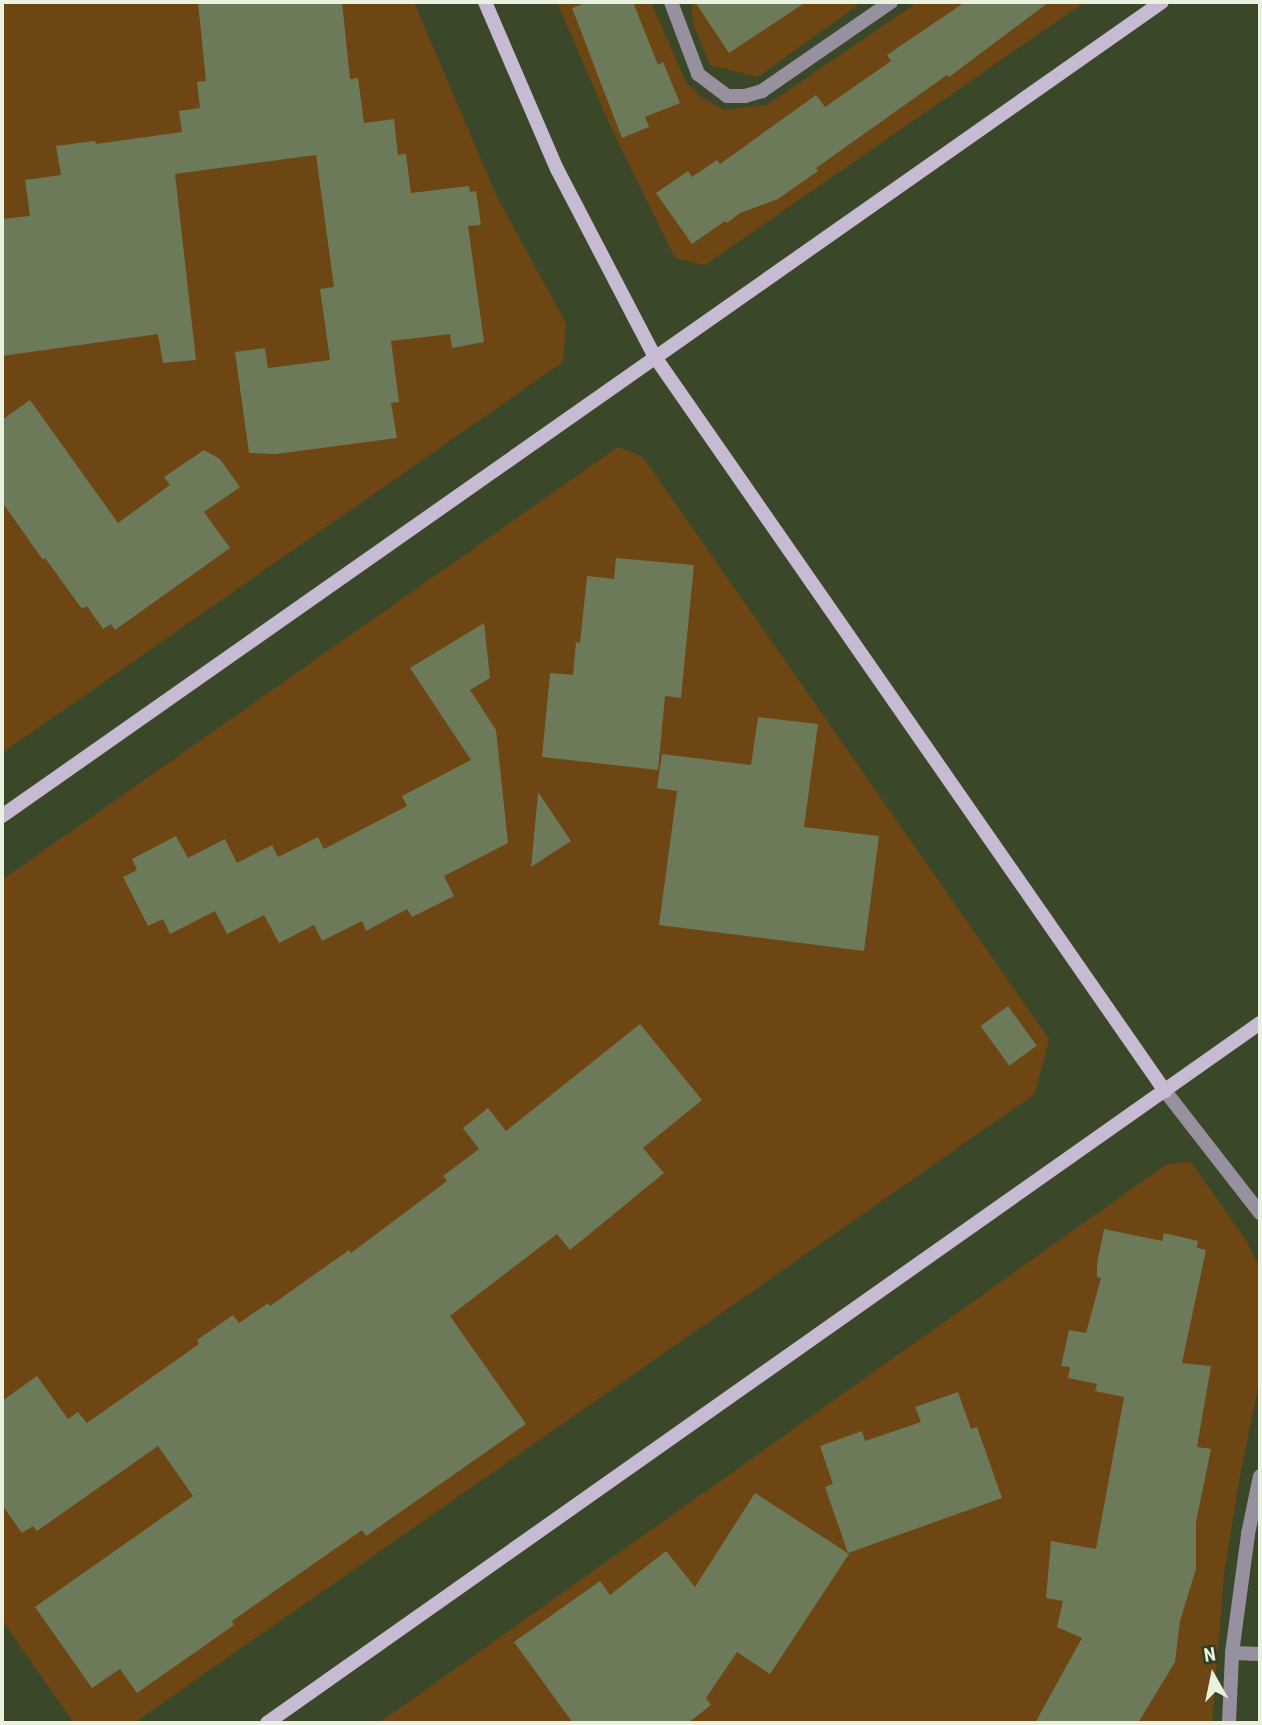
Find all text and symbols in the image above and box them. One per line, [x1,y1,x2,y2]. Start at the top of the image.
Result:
north arrow [1178,1641,1248,1711]
text: N [1202,1642,1217,1667]

